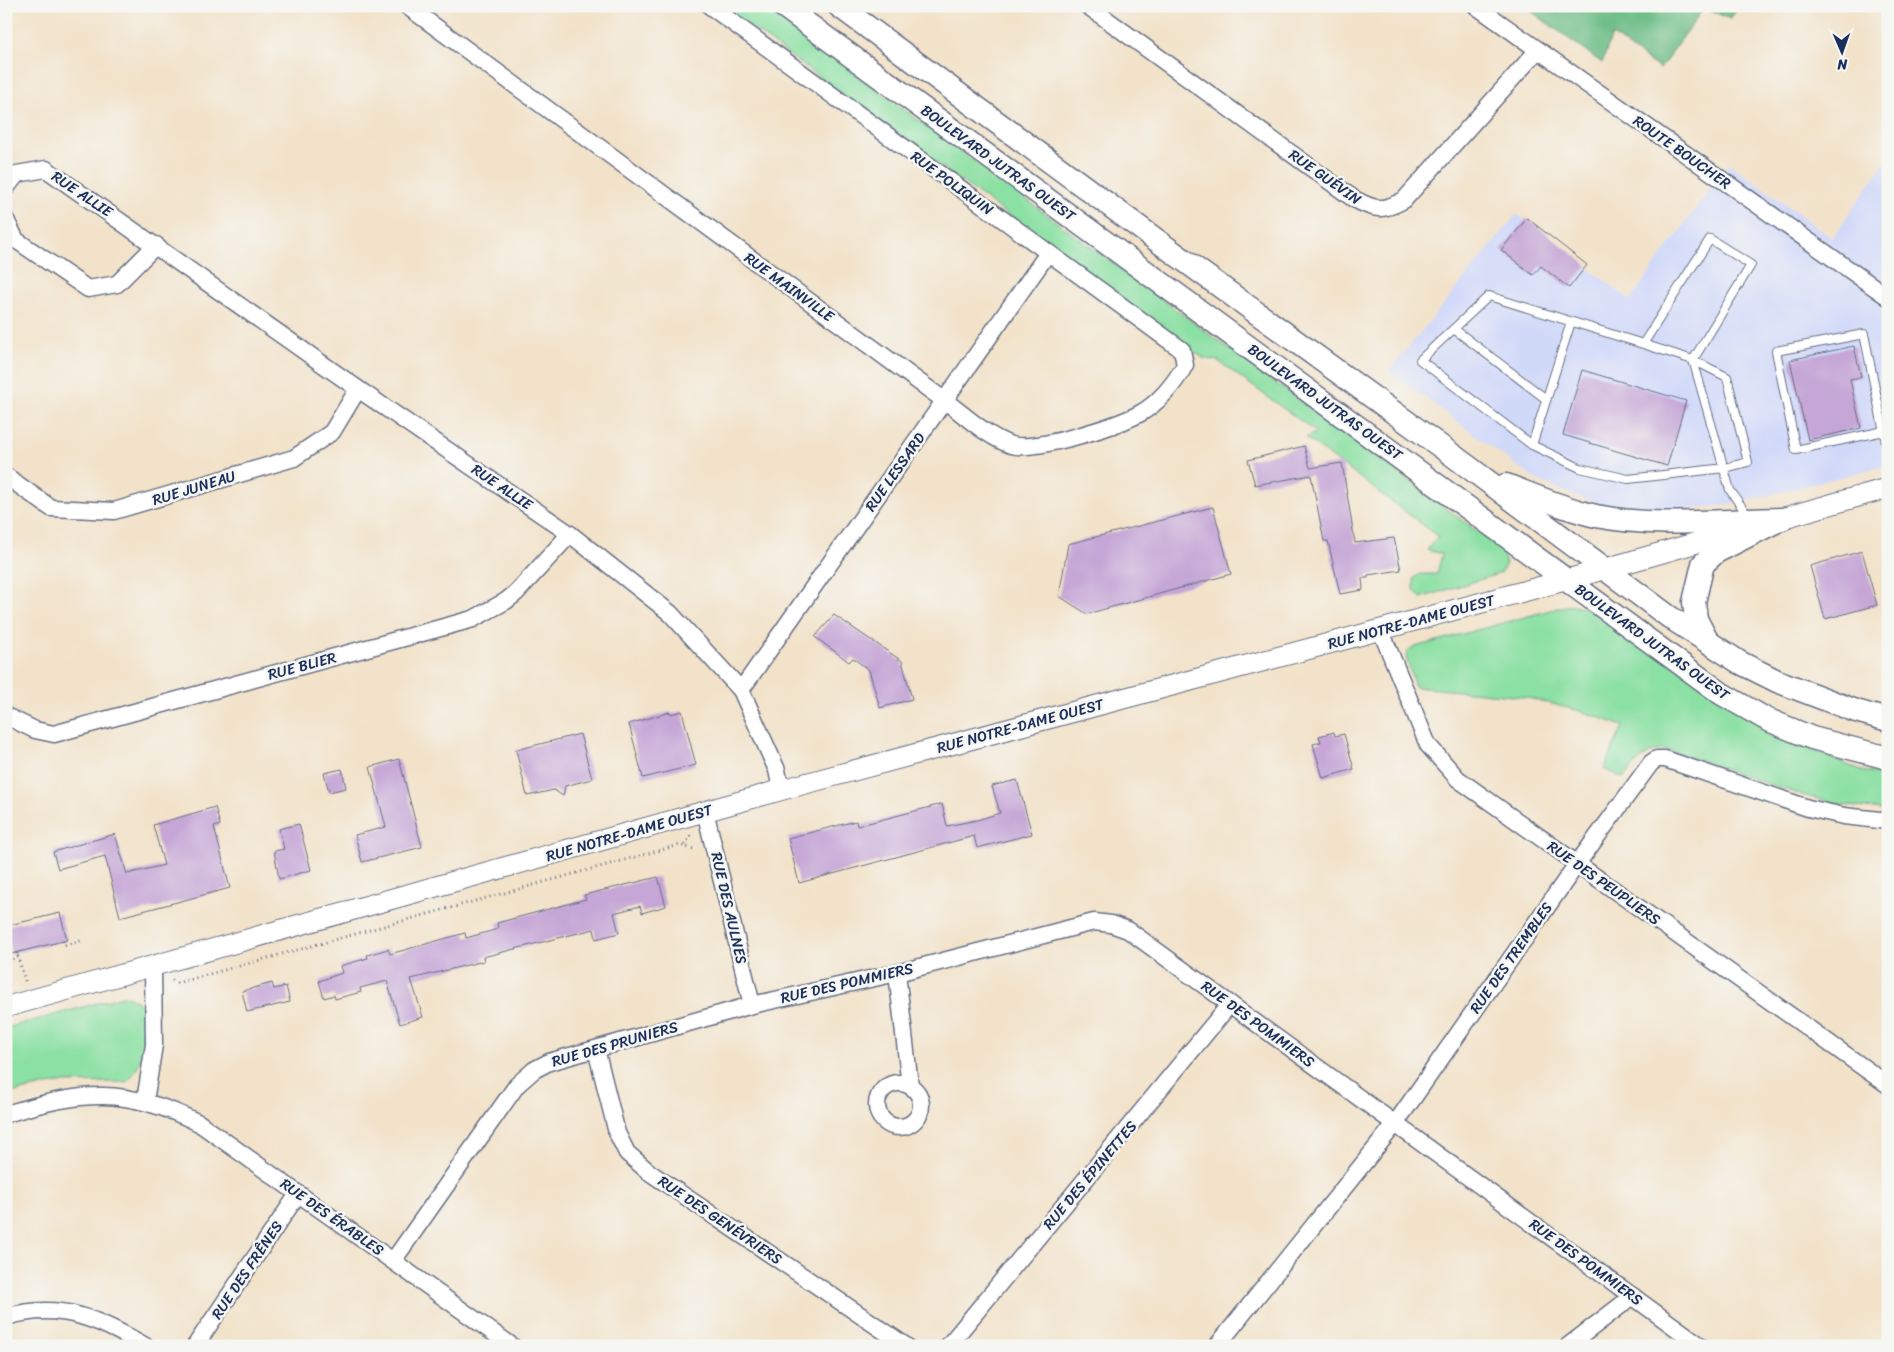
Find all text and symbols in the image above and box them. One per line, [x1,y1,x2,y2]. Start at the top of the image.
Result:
north arrow [1816,28,1866,78]
text: N [1837,52,1849,77]
street label: BOULEVARD JUTRAS OUEST [915,98,1082,229]
street label: ROUTE BOUCHER [1627,108,1737,196]
street label: RUE GUÉVIN [1283,142,1367,212]
street label: RUE POLIQUIN [905,144,999,222]
street label: RUE ALLIE [46,164,119,225]
street label: RUE MAINVILLE [738,245,841,330]
street label: BOULEVARD JUTRAS OUEST [1242,337,1409,468]
street label: RUE LESSARD [858,427,932,517]
street label: RUE ALLIE [466,457,539,518]
street label: RUE JUNEAU [149,463,239,513]
street label: BOULEVARD JUTRAS OUEST [1569,577,1736,708]
street label: RUE NOTRE-DAME OUEST [1325,587,1498,657]
street label: RUE BLIER [265,644,339,688]
street label: RUE NOTRE-DAME OUEST [934,691,1107,761]
street label: RUE NOTRE-DAME OUEST [543,797,716,869]
street label: RUE DES PEUPLIERS [1542,834,1667,932]
street label: RUE DES AULNES [704,850,754,966]
street label: RUE DES TREMBLES [1463,897,1559,1019]
street label: RUE DES POMMIERS [778,955,917,1011]
street label: RUE DES POMMIERS [1195,974,1321,1075]
street label: RUE DES PRUNIERS [549,1013,682,1074]
street label: RUE DES ÉPINETTES [1036,1114,1144,1236]
street label: RUE DES GENÉVRIERS [653,1169,787,1271]
street label: RUE DES ÉRABLES [275,1171,390,1263]
street label: RUE DES POMMIERS [1523,1212,1649,1313]
street label: RUE DES FRÊNES [204,1215,290,1325]

